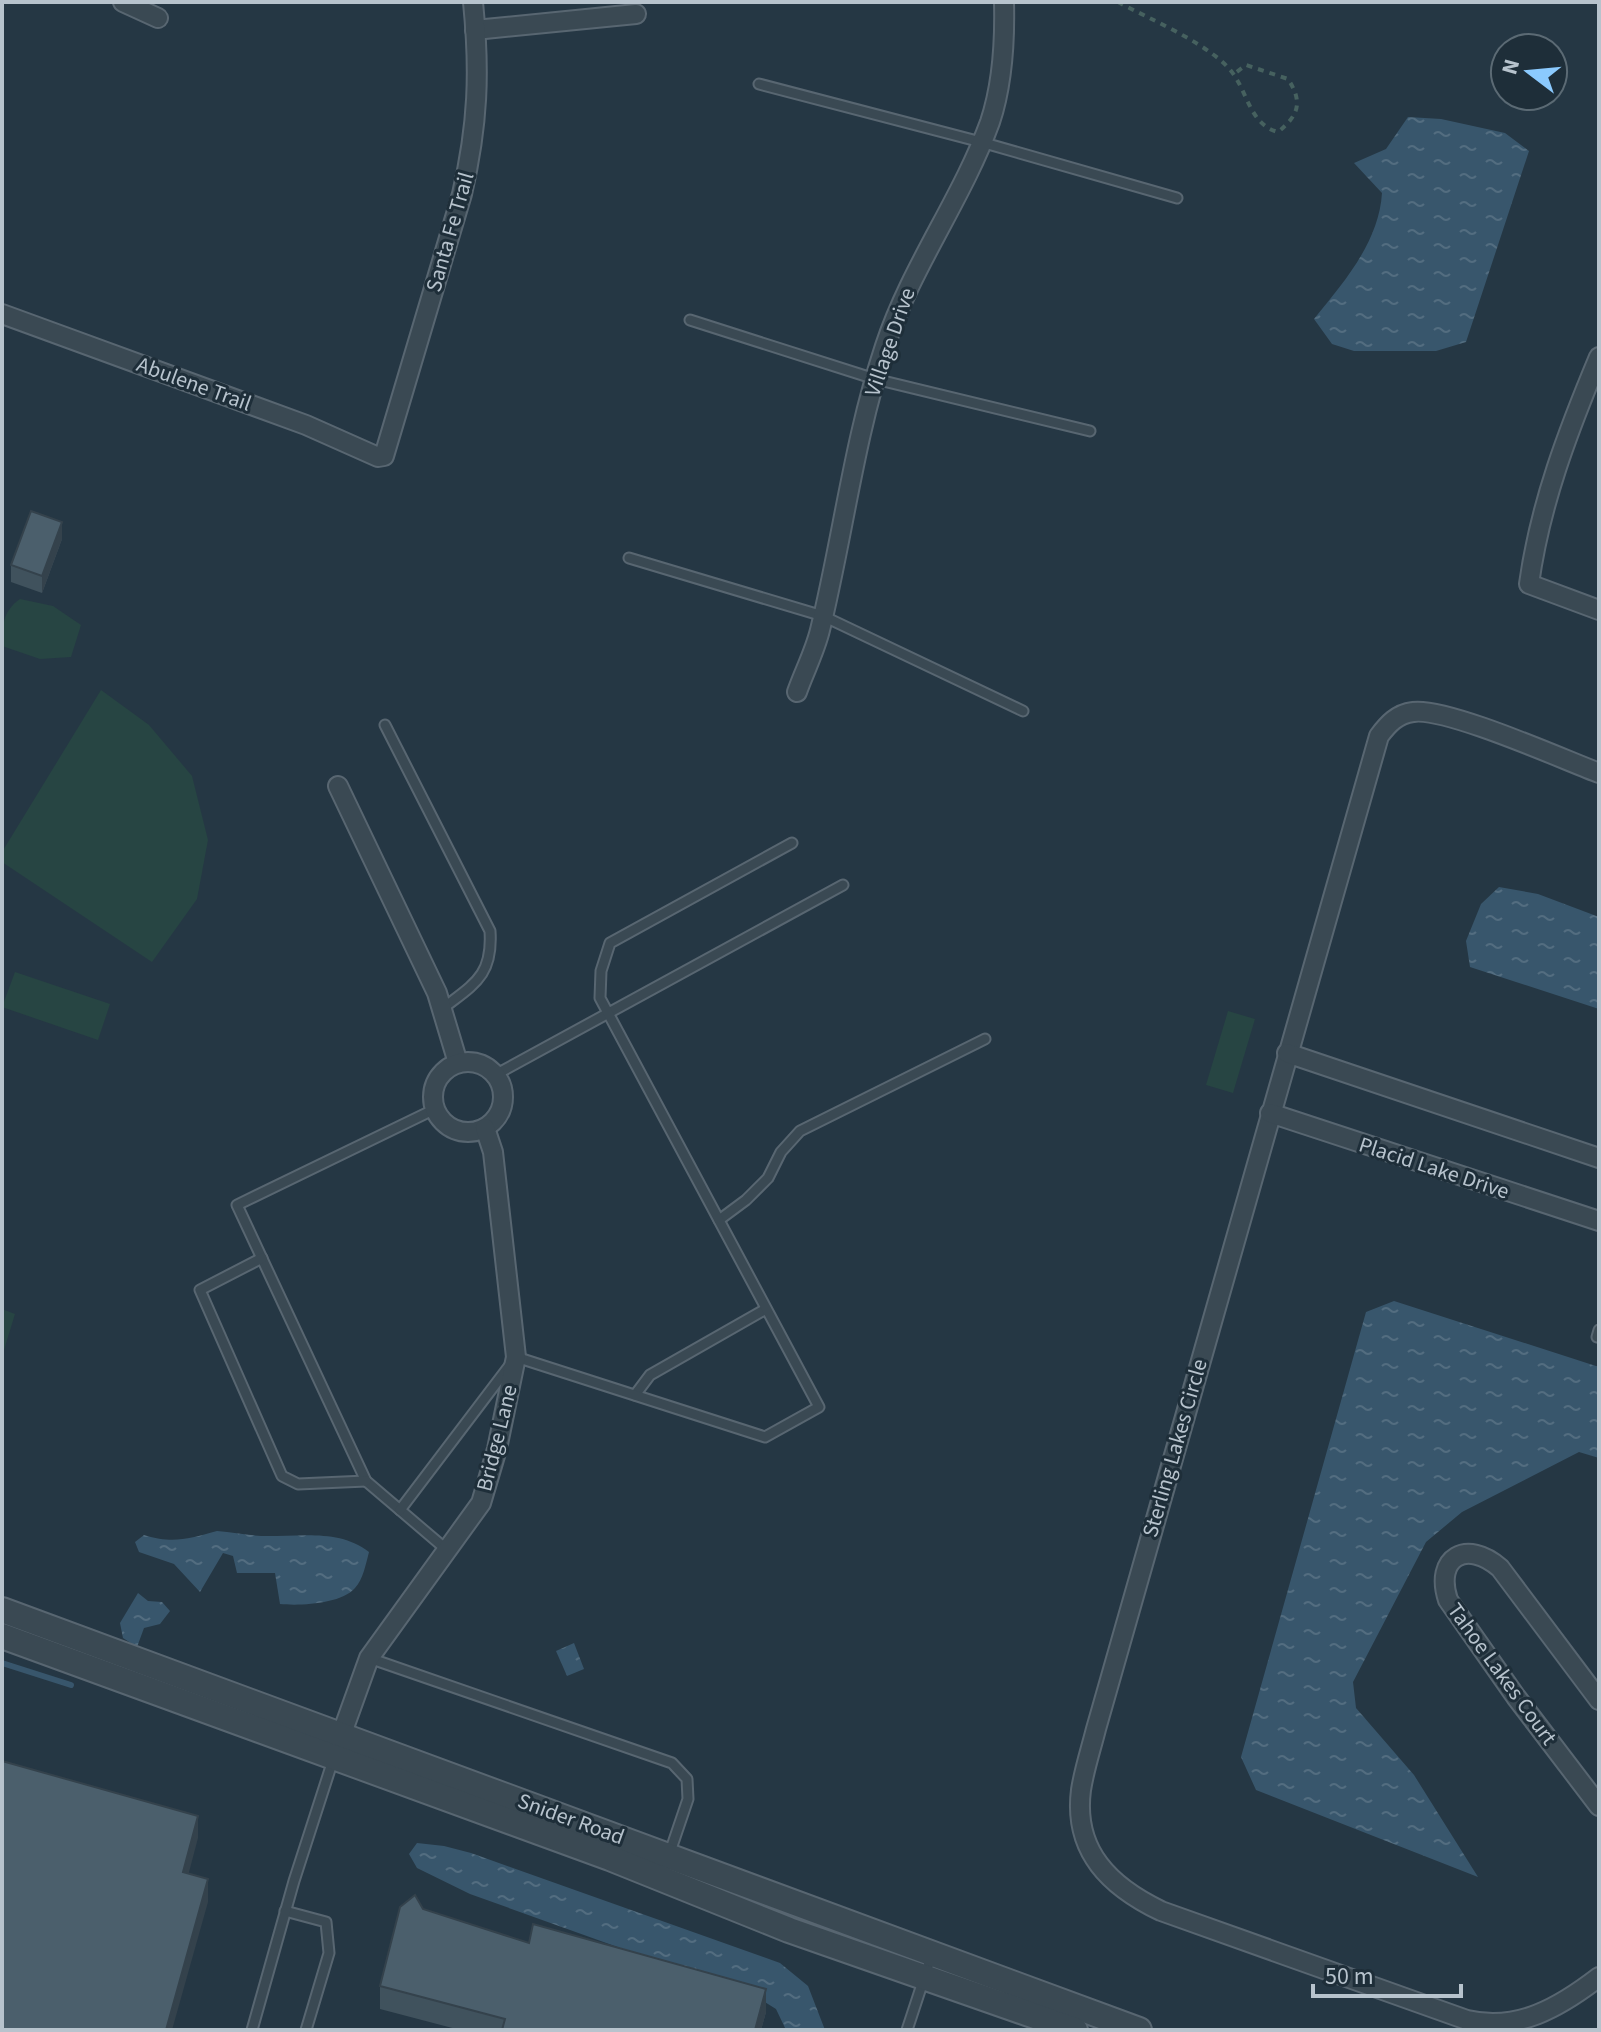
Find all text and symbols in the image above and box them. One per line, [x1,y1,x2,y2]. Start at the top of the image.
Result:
north arrow [1489,32,1569,112]
text: N [1493,55,1528,78]
street label: Santa Fe Trail [418,168,482,296]
street label: Village Drive [857,283,924,401]
street label: Abulene Trail [132,348,256,420]
street label: Placid Lake Drive [1355,1129,1513,1207]
street label: Sterling Lakes Circle [1134,1355,1216,1541]
street label: Bridge Lane [468,1381,526,1495]
street label: Tahoe Lakes Court [1439,1596,1565,1752]
street label: Snider Road [513,1785,629,1853]
scale bar [1313,1948,1461,1998]
text: 50 m [1325,1959,1374,1994]

